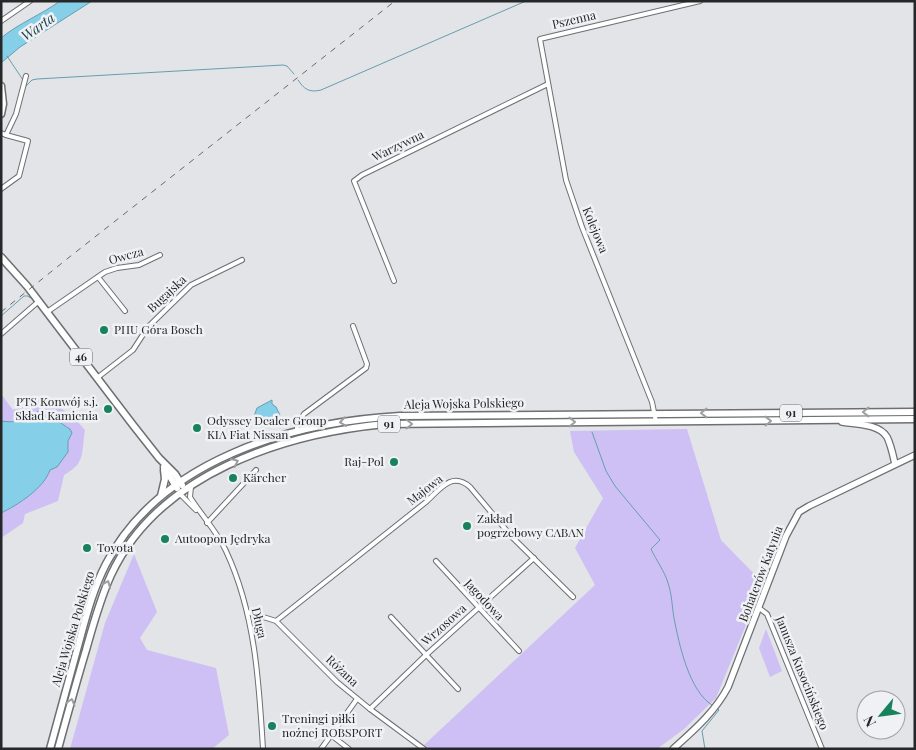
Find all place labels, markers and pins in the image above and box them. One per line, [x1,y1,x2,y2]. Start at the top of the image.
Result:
place label: PHU Góra Bosch [114,321,203,337]
marker: PHU Góra Bosch [98,324,110,336]
place label: PTS Konwój s.j. Skład Kamienia [15,393,98,423]
marker: PTS Konwój s.j. Skład Kamienia [102,403,114,415]
place label: Odyssey Dealer Group KIA Fiat Nissan [207,412,327,442]
marker: Odyssey Dealer Group KIA Fiat Nissan [191,422,203,434]
place label: Raj-Pol [344,453,385,469]
marker: Raj-Pol [388,456,400,468]
place label: Kärcher [243,469,287,485]
marker: Kärcher [227,472,239,484]
place label: Zakład pogrzebowy CABAN [477,510,585,540]
marker: Zakład pogrzebowy CABAN [461,520,473,532]
place label: Autoopon Jędryka [174,530,271,546]
marker: Autoopon Jędryka [159,533,171,545]
place label: Toyota [97,539,133,555]
marker: Toyota [81,542,93,554]
place label: Treningi piłki nożnej ROBSPORT [282,710,383,740]
marker: Treningi piłki nożnej ROBSPORT [266,720,278,732]

